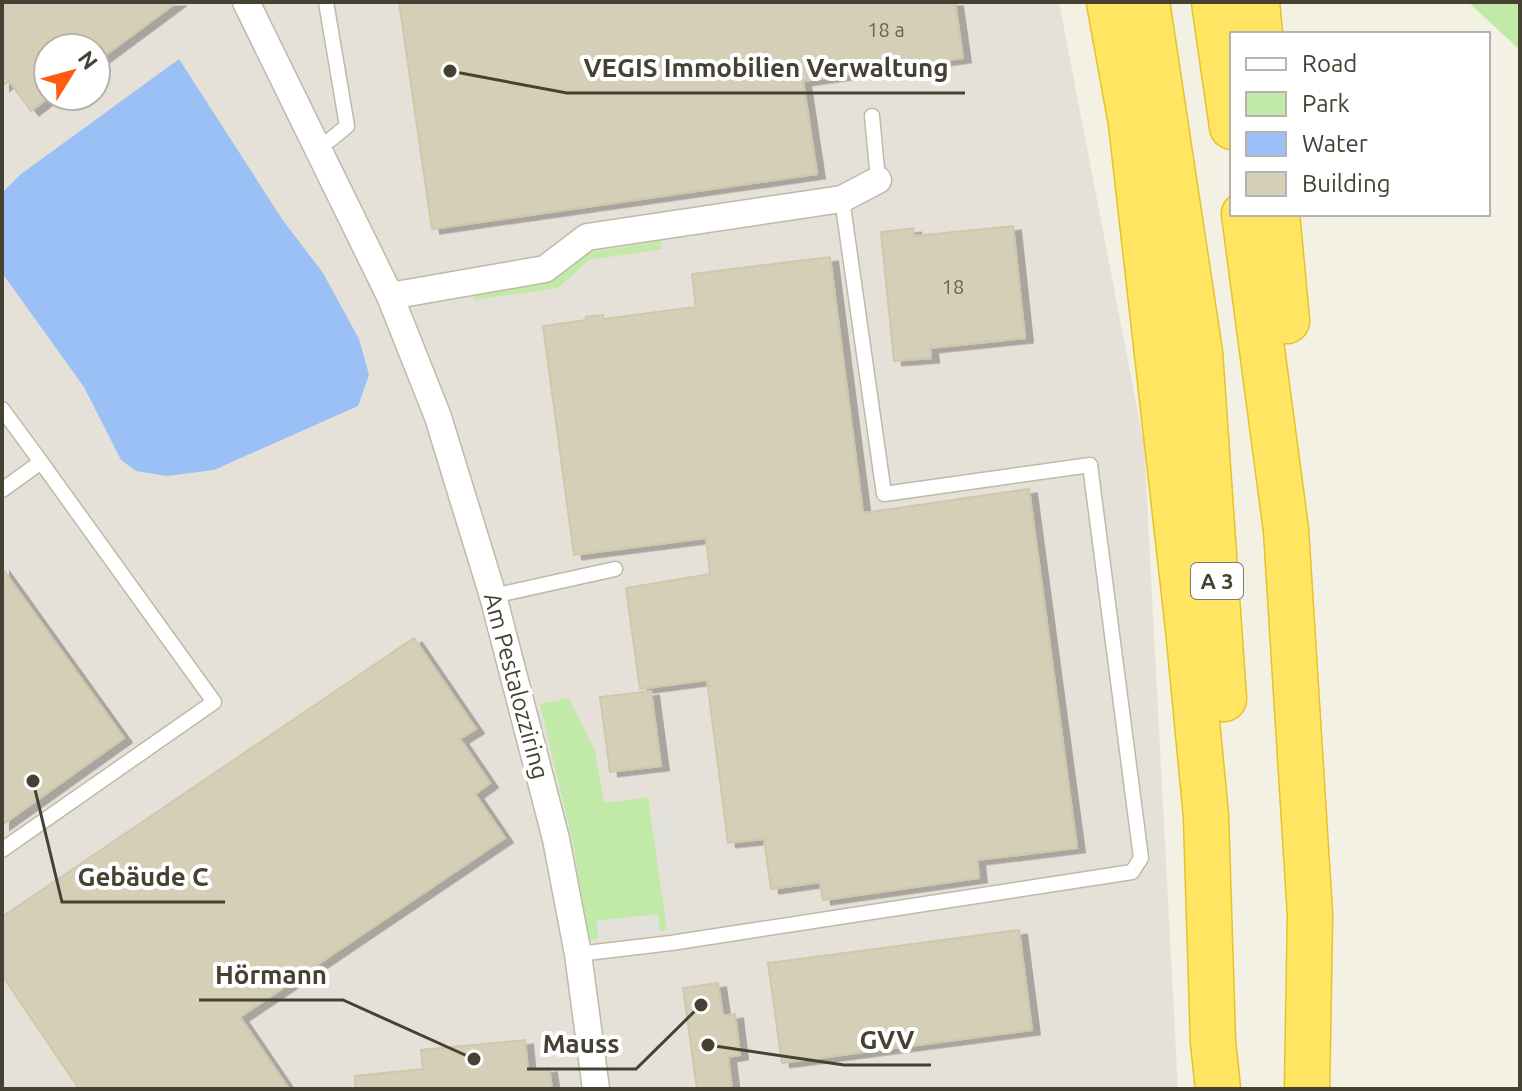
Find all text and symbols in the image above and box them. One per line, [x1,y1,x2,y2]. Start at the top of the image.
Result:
house number: 18 a [867,18,905,41]
north arrow [32,32,112,112]
legend [1230,32,1490,216]
callout: VEGIS Immobilien Verwaltung [567,43,965,93]
text: N [73,46,103,74]
text: Road [1302,50,1357,77]
text: VEGIS Immobilien Verwaltung [583,53,949,82]
text: Park [1302,90,1350,117]
text: Water [1302,130,1368,157]
text: Building [1302,170,1390,197]
house number: 18 [942,275,964,298]
road number: A 3 [1191,563,1243,599]
street label: Am Pestalozziring [479,590,554,782]
callout: Gebäude C [62,852,225,902]
text: Gebäude C [77,862,209,891]
callout: Hörmann [199,950,343,1000]
text: Hörmann [215,960,327,989]
callout: GVV [844,1015,931,1065]
callout: Mauss [527,1019,636,1069]
text: GVV [860,1025,914,1054]
text: Mauss [542,1029,620,1058]

